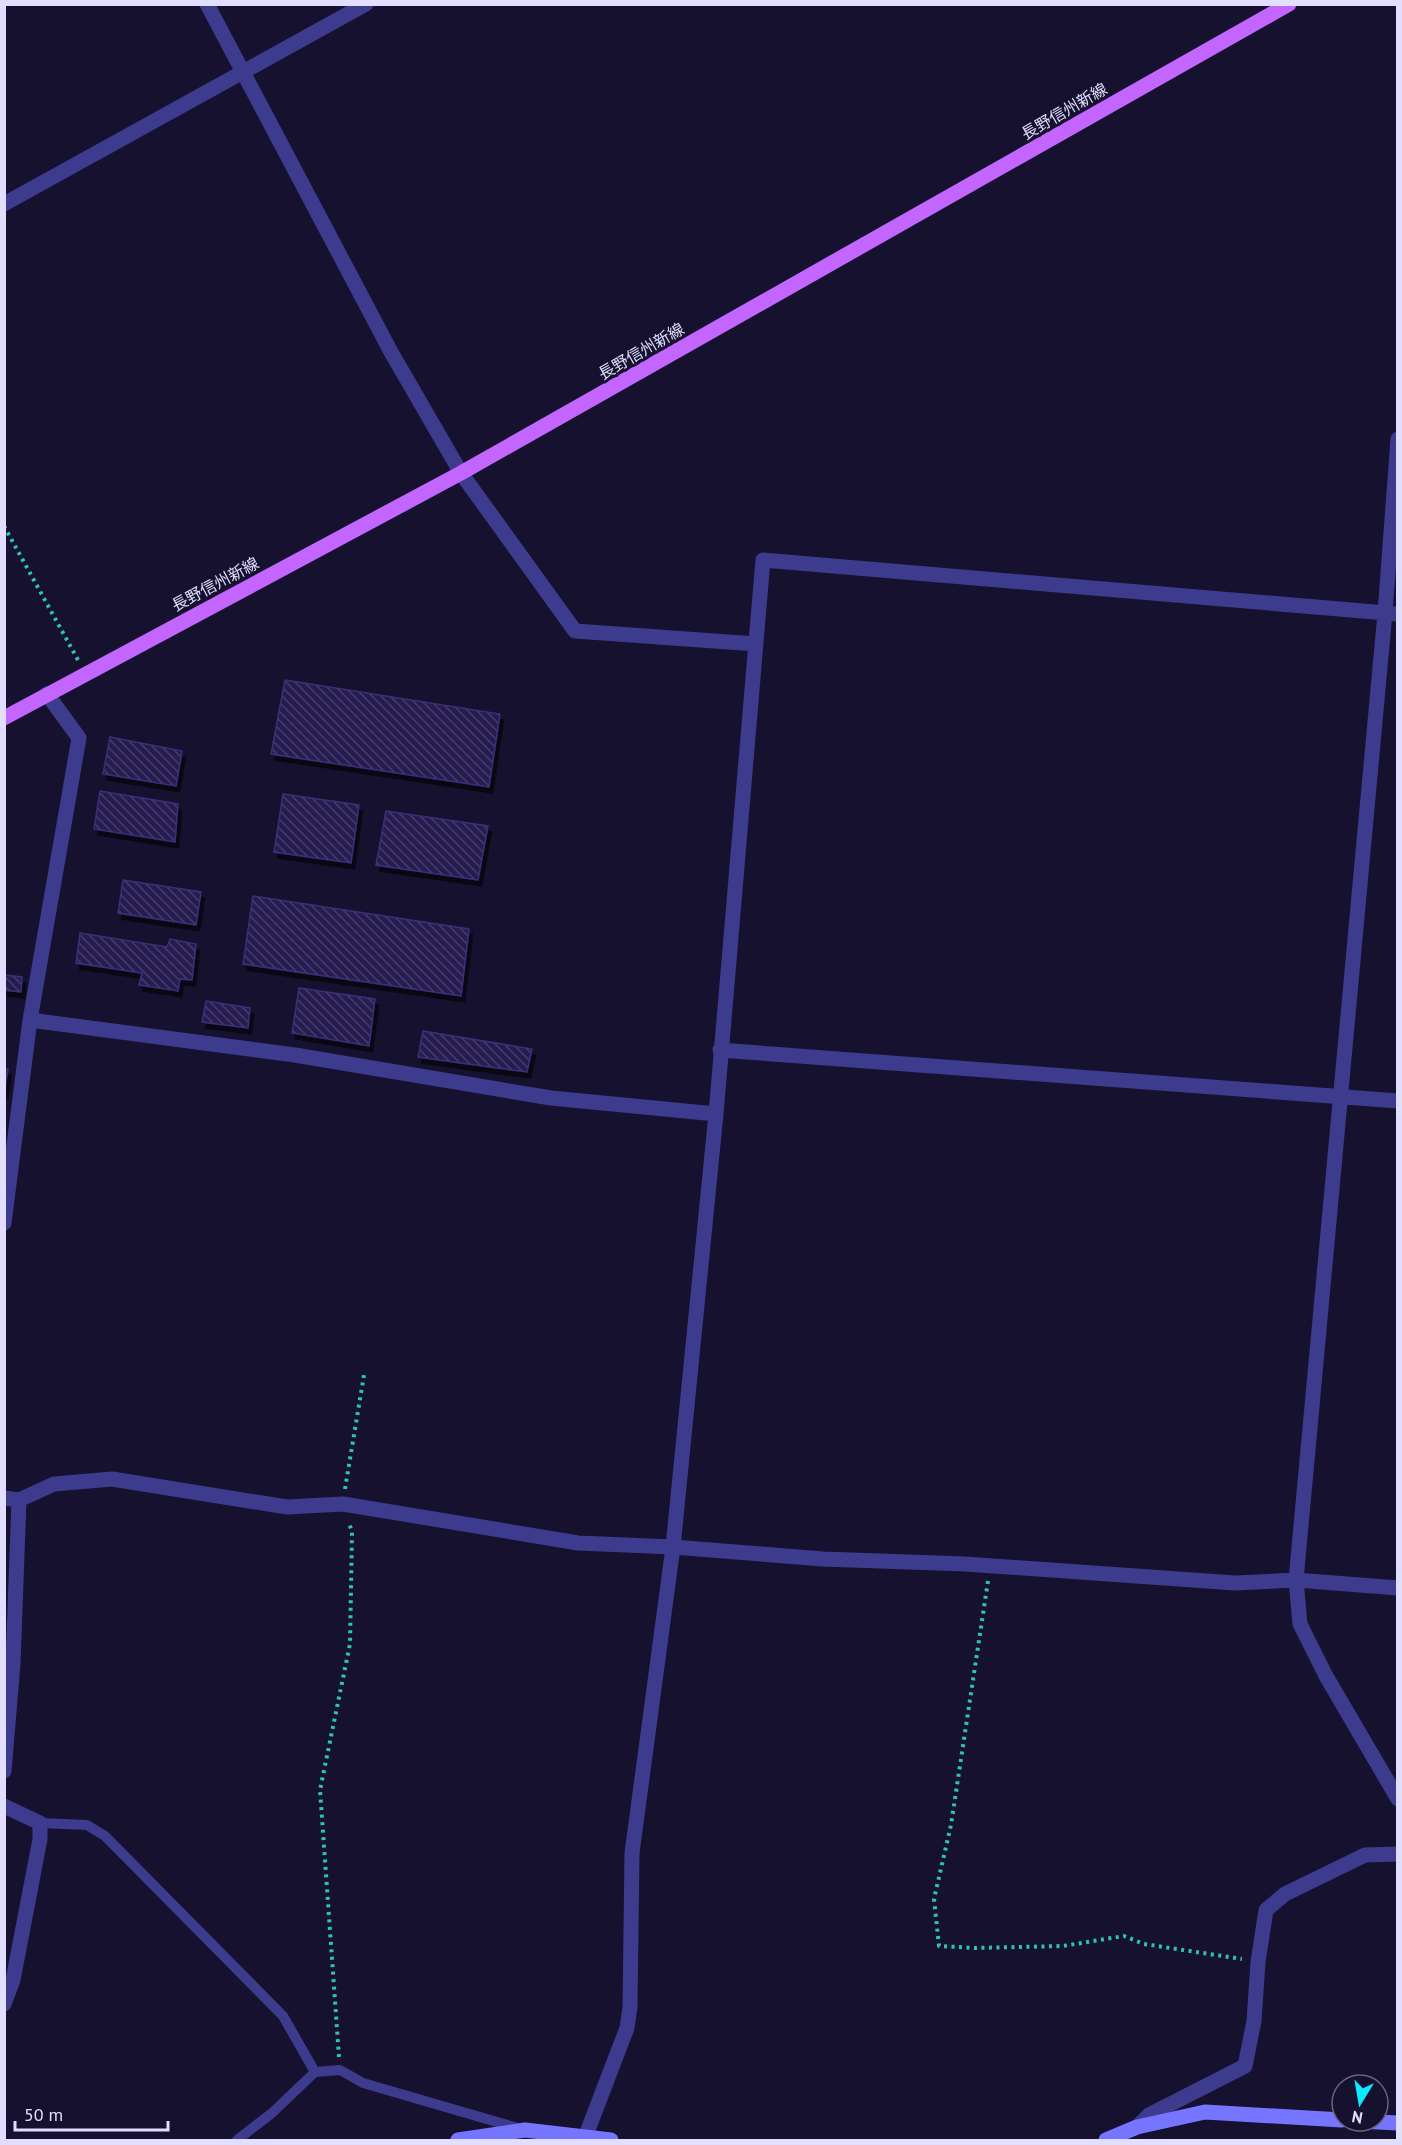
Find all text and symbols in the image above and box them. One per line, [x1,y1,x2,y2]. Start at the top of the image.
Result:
street label: 長野信州新線 [1017,78,1111,144]
street label: 長野信州新線 [594,318,688,384]
street label: 長野信州新線 [168,553,262,615]
north arrow [1330,2073,1390,2133]
scale bar [15,2094,168,2132]
text: 50 m [24,2103,63,2126]
text: N [1350,2107,1364,2129]

